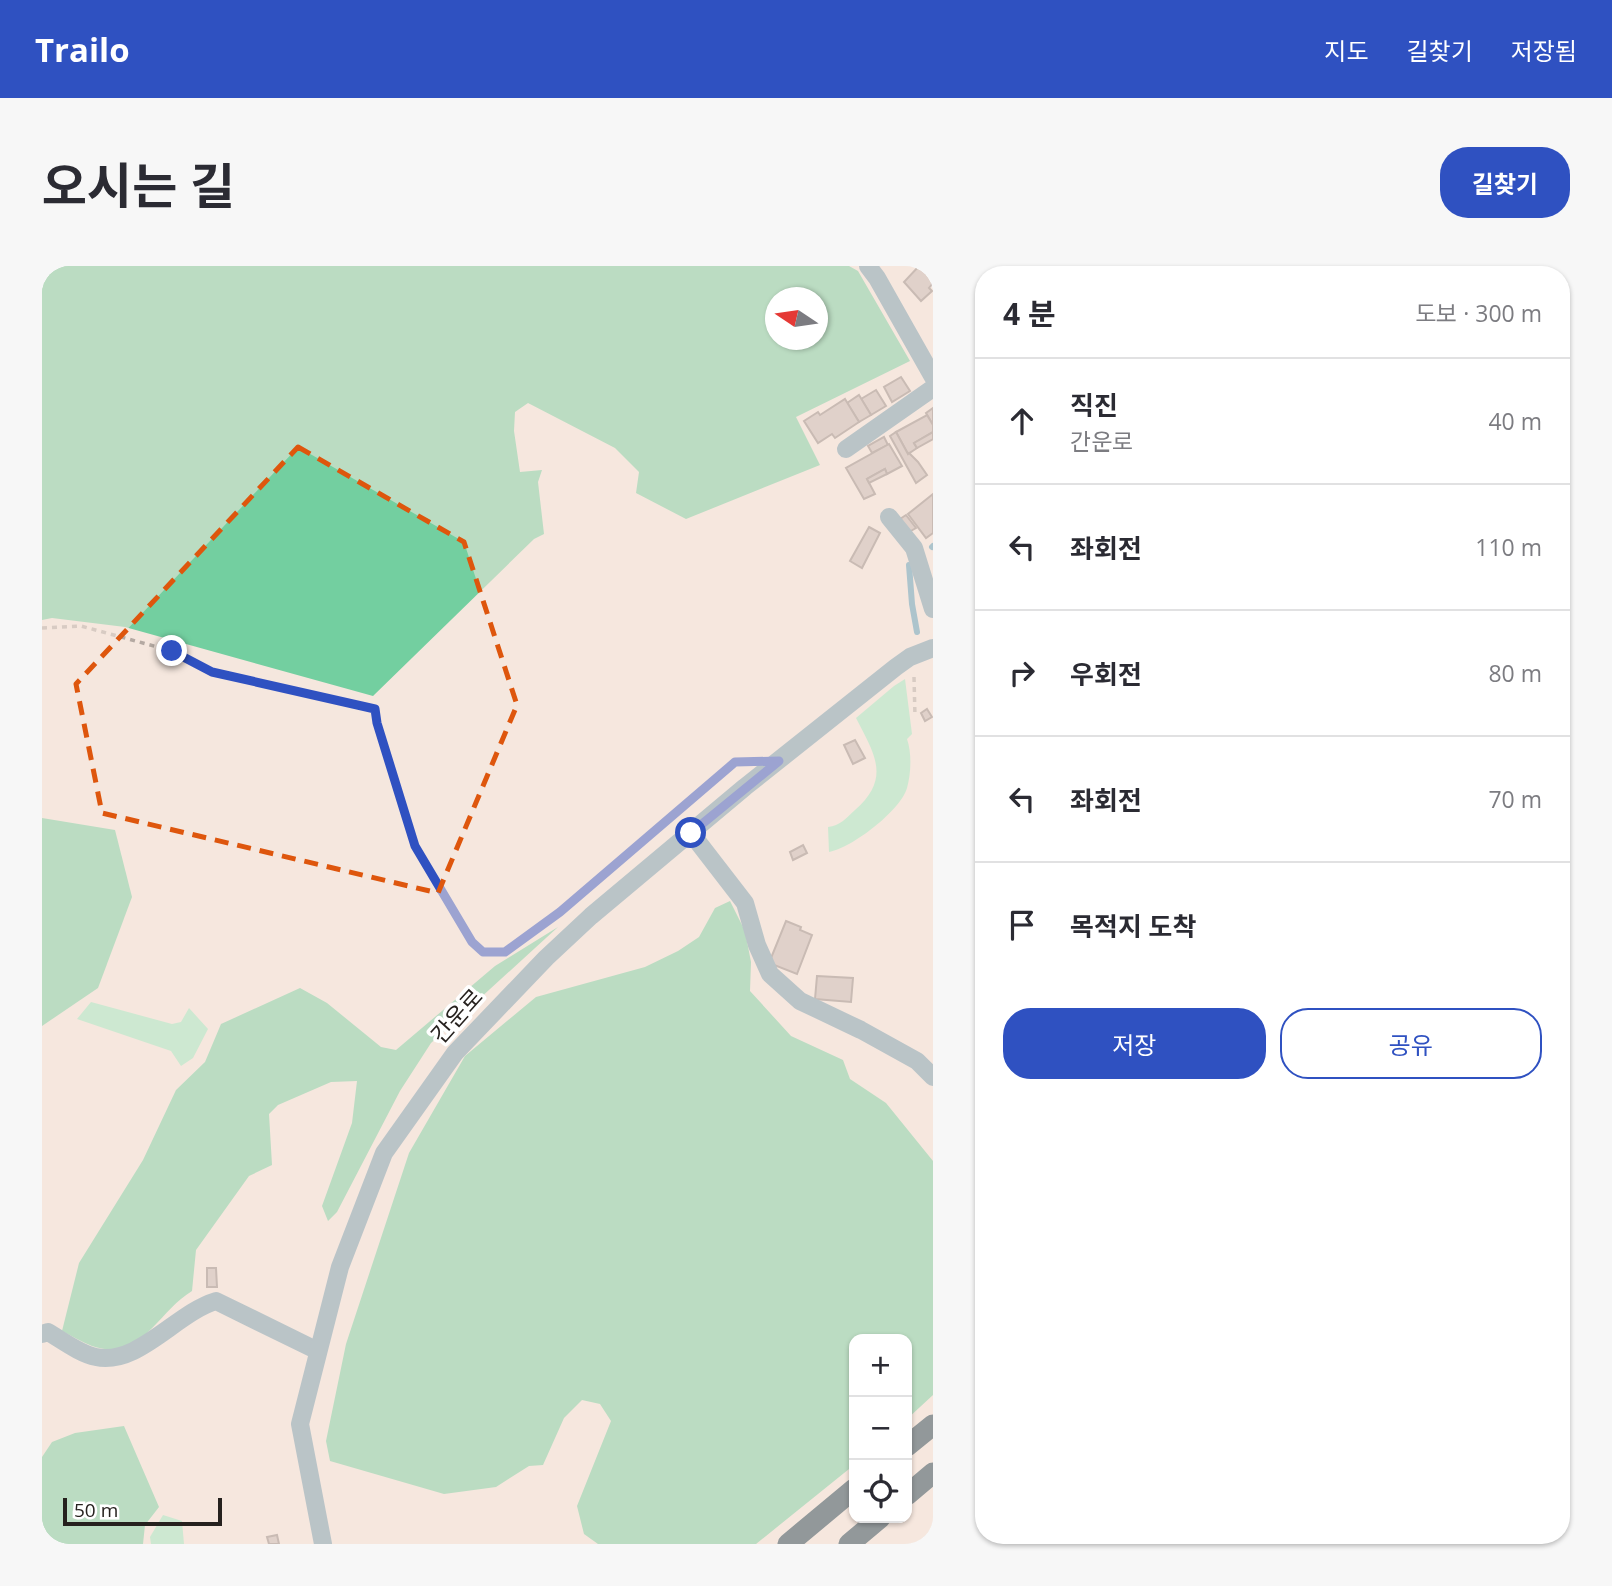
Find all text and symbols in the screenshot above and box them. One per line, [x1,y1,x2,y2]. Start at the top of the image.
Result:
text: Trailo [35,27,130,72]
text: 지도 [1324,34,1369,67]
text: 길찾기 [1407,34,1473,67]
text: 저장됨 [1511,34,1577,67]
button: 길찾기 [1440,147,1570,218]
text: 오시는 길 [42,152,235,218]
north arrow [765,287,828,350]
text: 4 분 [1003,293,1056,334]
text: 도보 · 300 m [1415,297,1542,329]
text: 직진 [1070,387,1118,423]
icon: ahead [1003,402,1041,440]
text: 40 m [1488,405,1542,437]
text: 간운로 [1070,425,1133,457]
icon: left [1003,528,1041,566]
text: 좌회전 [1070,530,1142,566]
text: 110 m [1475,531,1542,563]
route end [156,635,187,666]
icon: right [1003,654,1041,692]
text: 우회전 [1070,656,1142,692]
text: 80 m [1488,657,1542,689]
icon: left [1003,780,1041,818]
text: 좌회전 [1070,782,1142,818]
text: 70 m [1488,783,1542,815]
route start [675,817,706,848]
icon: arrive [1003,906,1041,944]
text: 목적지 도착 [1070,908,1196,944]
street label: 간운로 [423,981,489,1050]
button: 저장 [1003,1008,1266,1079]
button: 공유 [1280,1008,1542,1079]
map controls [849,1334,912,1523]
button: + [849,1334,912,1397]
button: − [849,1397,912,1460]
button: locate [849,1460,912,1523]
scale bar [63,1495,222,1527]
text: 50 m [74,1497,118,1523]

